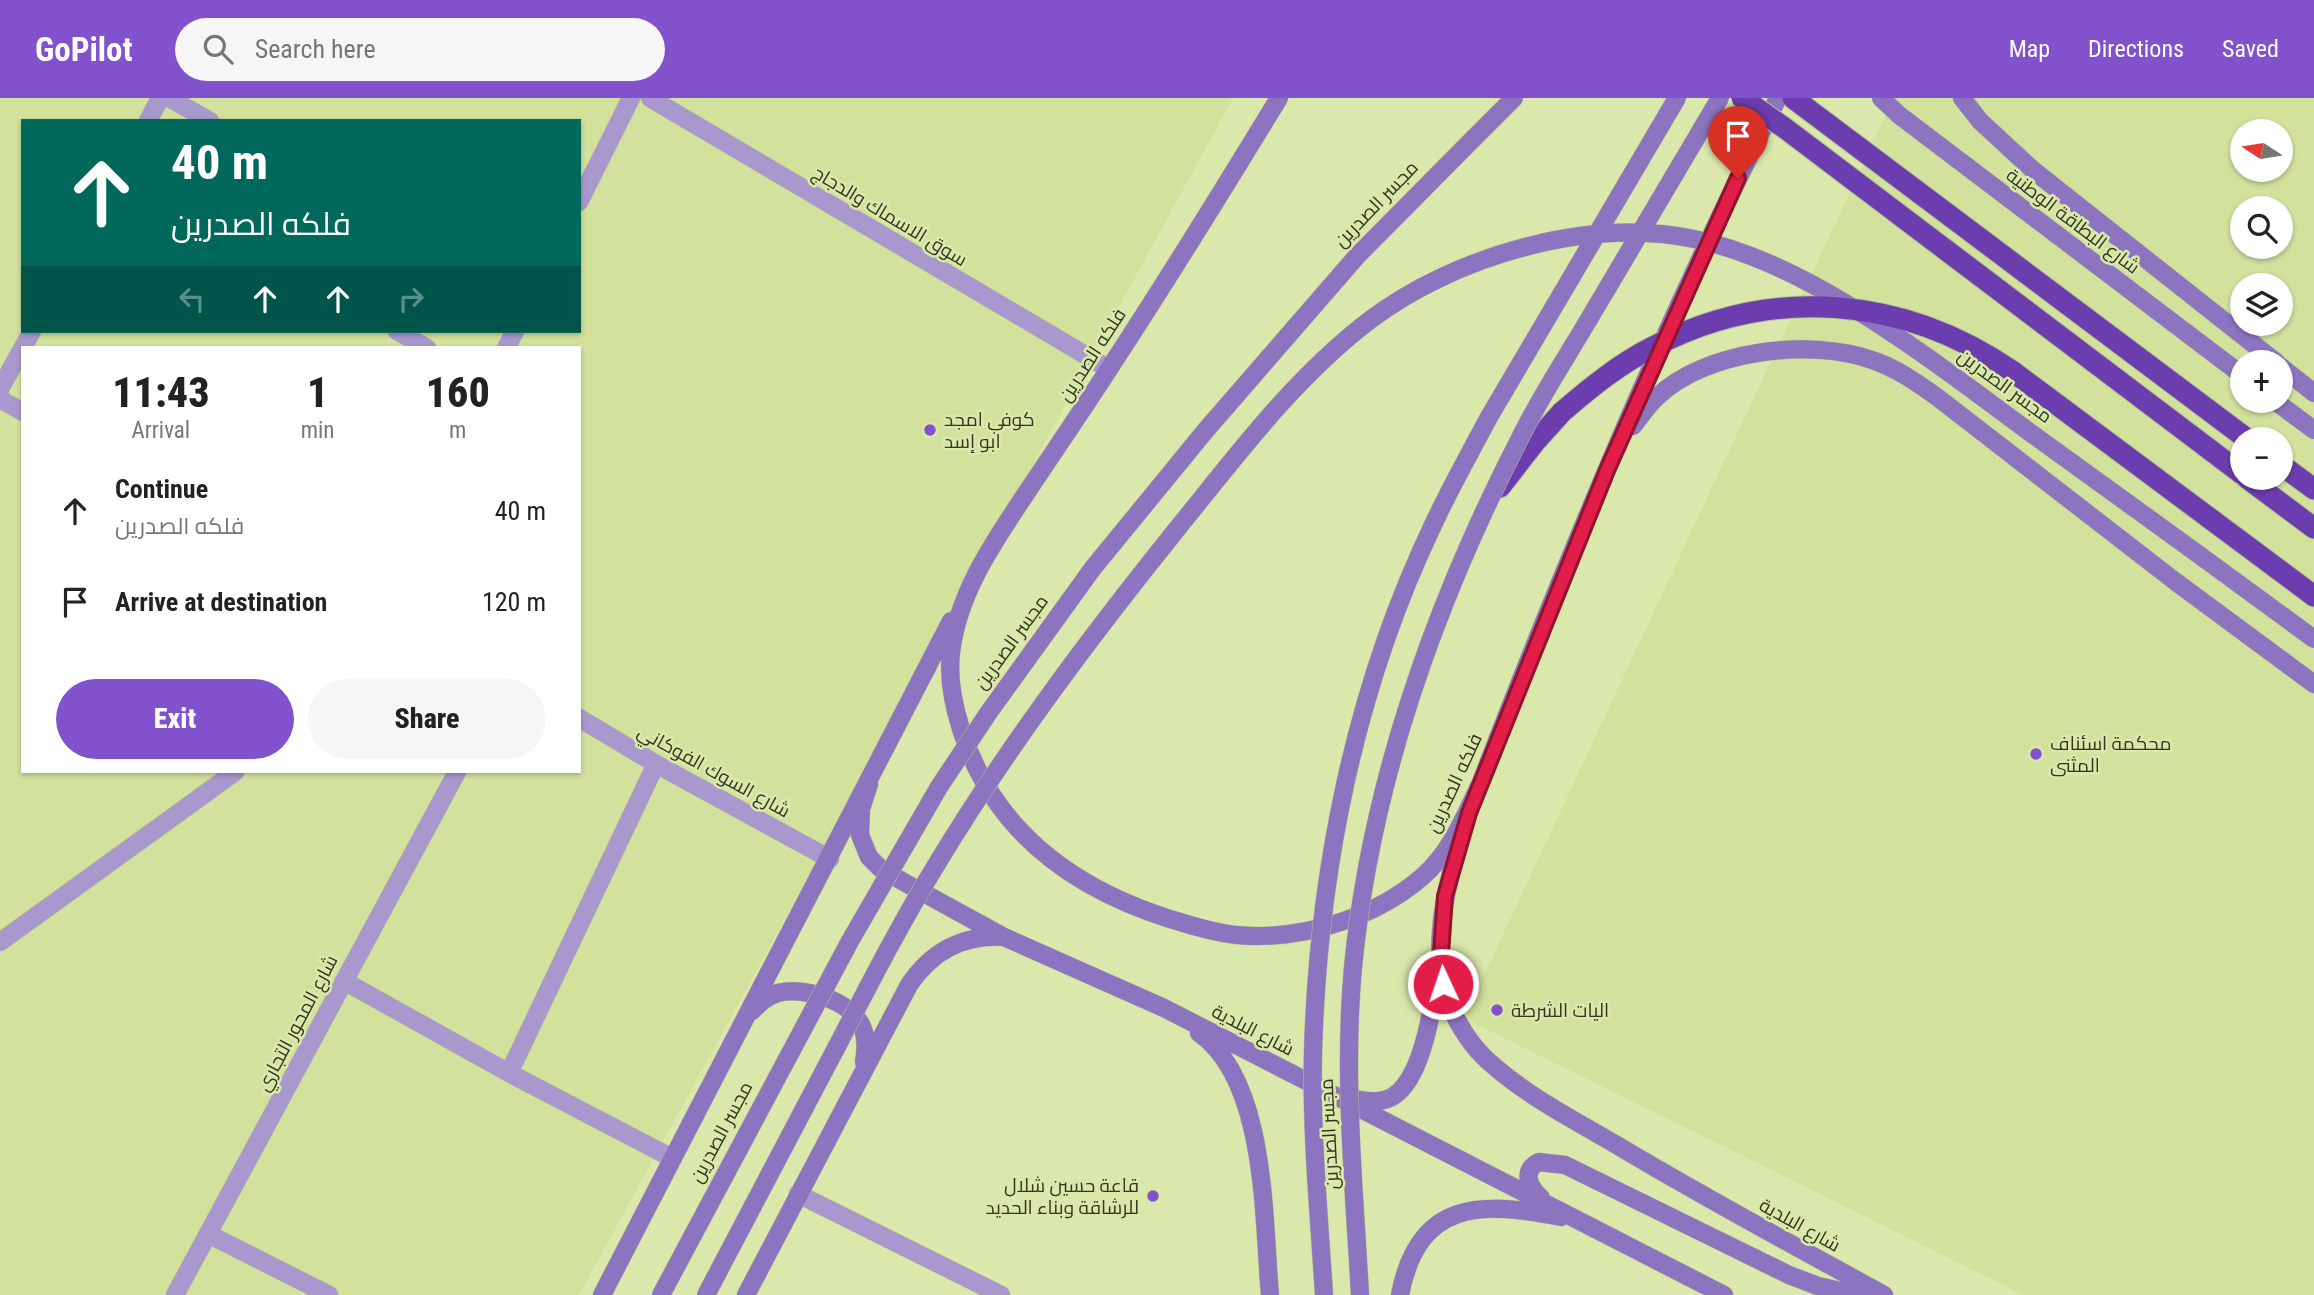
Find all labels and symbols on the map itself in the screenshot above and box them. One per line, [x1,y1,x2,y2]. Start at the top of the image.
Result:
pin [1708,106,1768,178]
north arrow [2230,119,2292,182]
street label: مجسر الصدرين [1329,156,1423,252]
street label: سوق الاسماك والدجاج [808,161,971,273]
street label: شارع البطاقة الوطنية [2000,163,2144,280]
street label: فلكه الصدرين [1053,304,1131,406]
street label: مجسر الصدرين [1953,344,2057,428]
place label: كوفي امجد ابو إسد [944,408,1035,453]
marker: كوفي امجد ابو إسد [922,422,938,438]
street label: مجسر الصدرين [969,590,1053,694]
street label: شارع السوك الفوكاني [632,720,794,825]
street label: فلكه الصدرين [1421,730,1487,836]
place label: محكمة اسئناف المثنى [2050,732,2172,777]
marker: محكمة اسئناف المثنى [2028,746,2044,762]
position arrow [1406,947,1480,1021]
street label: شارع المحور التجاري [251,951,345,1097]
place label: اليات الشرطة [1511,999,1609,1022]
street label: شارع البلدية [1207,1000,1298,1062]
marker: اليات الشرطة [1489,1002,1505,1018]
street label: مجسر الصدرين [685,1077,757,1187]
street label: مجسر الصدرين [1315,1078,1343,1190]
place label: قاعة حسين شلال للرشاقة وبناء الحديد [986,1174,1139,1219]
marker: قاعة حسين شلال للرشاقة وبناء الحديد [1145,1188,1161,1204]
street label: شارع البلدية [1754,1193,1845,1258]

